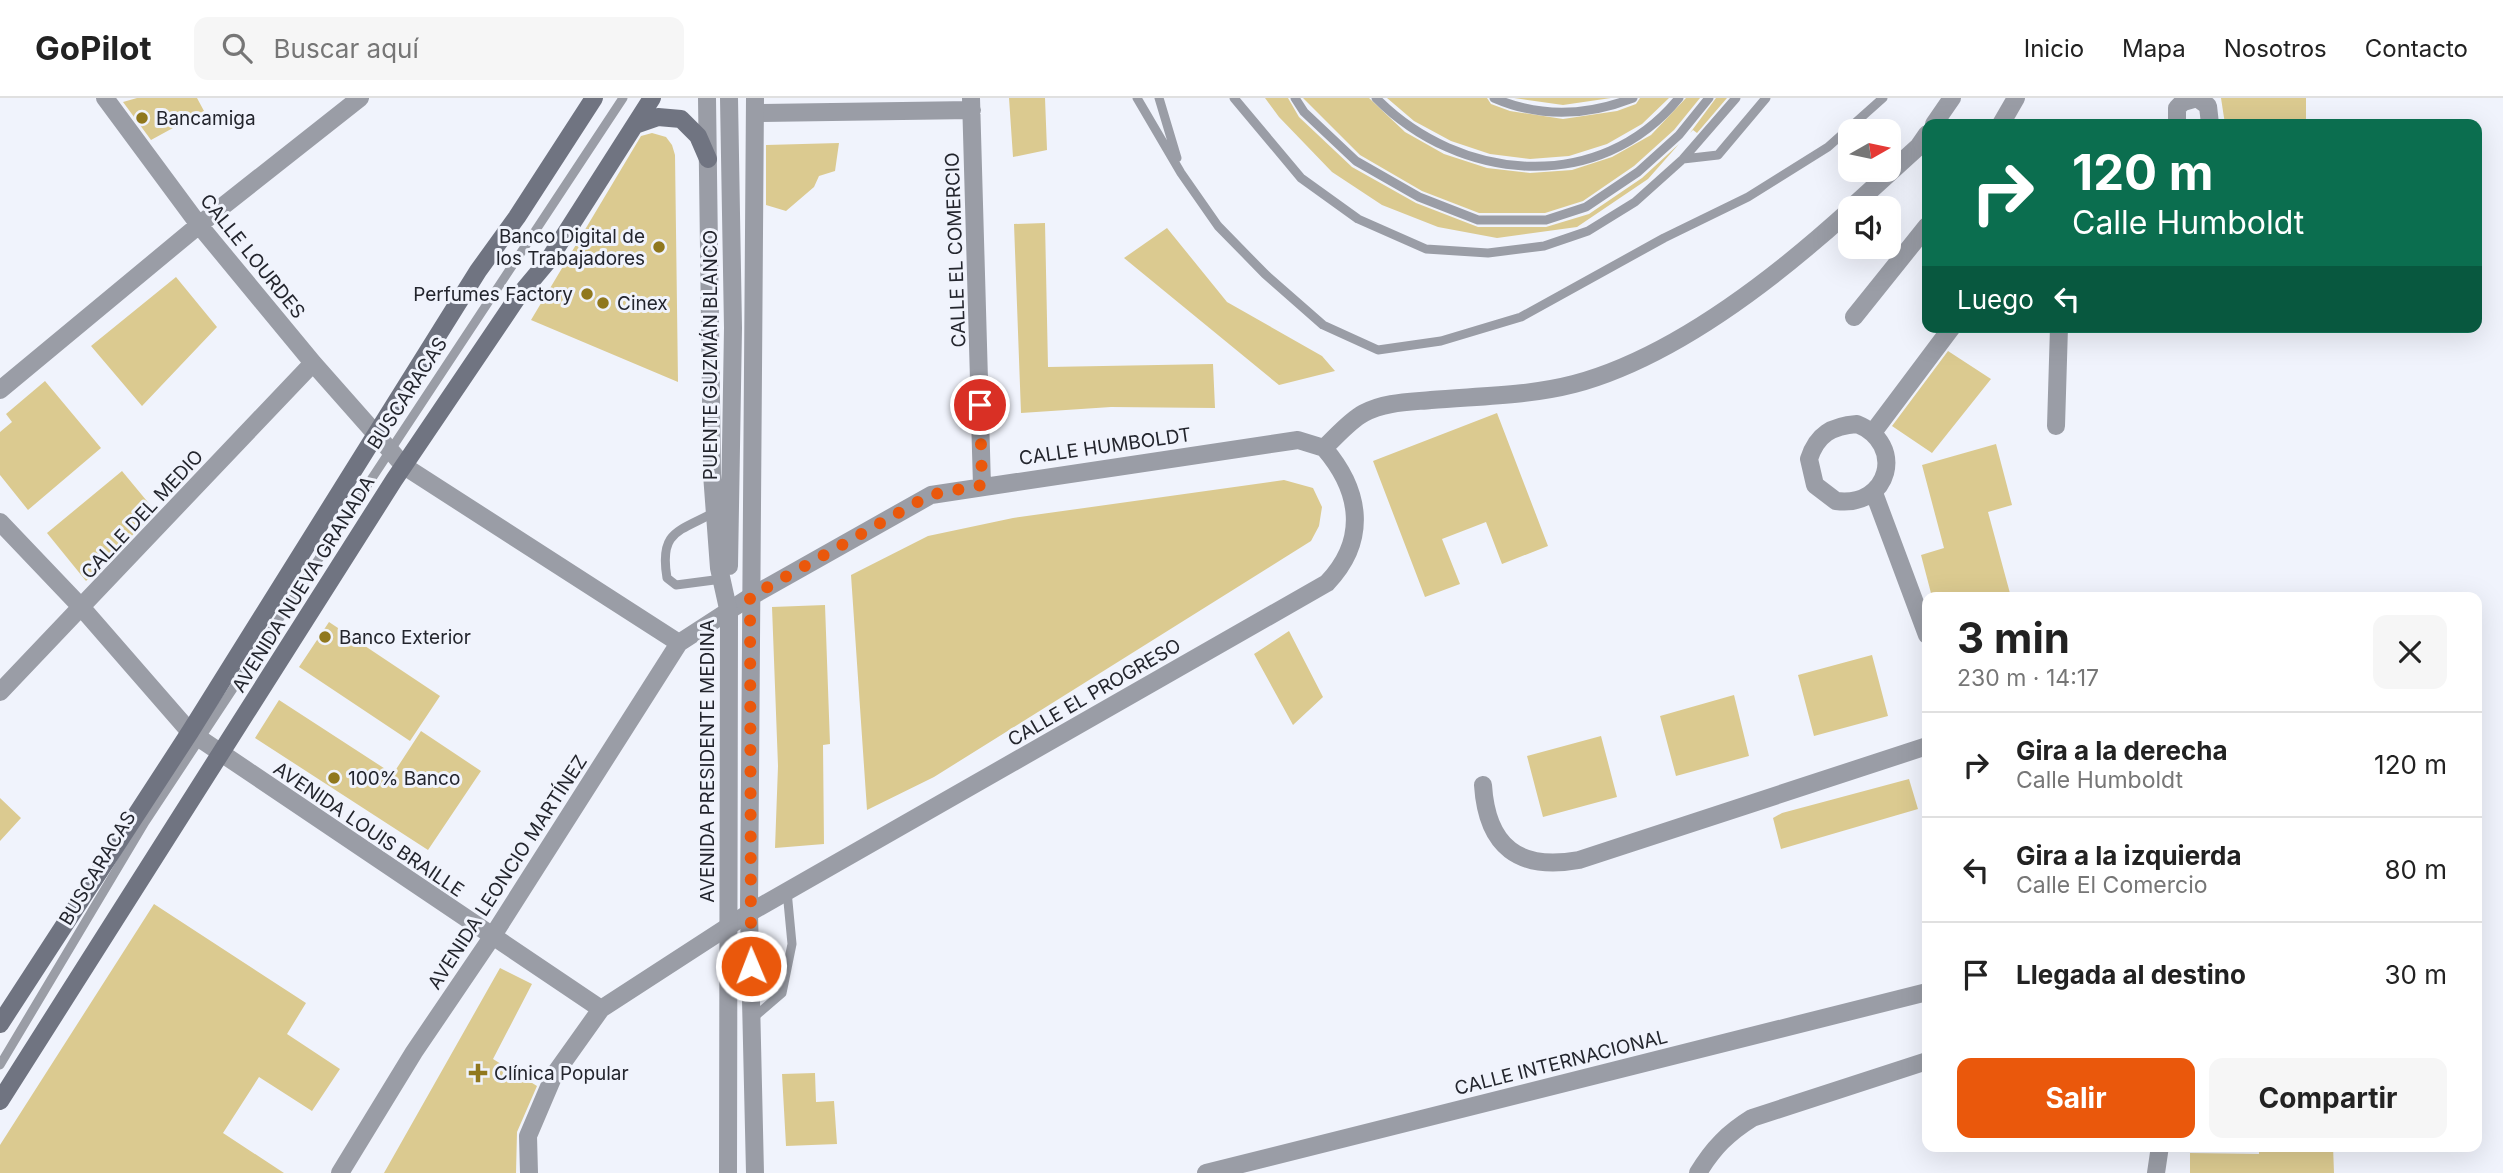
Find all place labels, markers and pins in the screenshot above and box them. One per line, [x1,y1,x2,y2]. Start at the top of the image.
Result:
place label: Bancamiga [156,107,256,130]
marker: Bancamiga [134,110,150,126]
place label: Banco Digital de los Trabajadores [496,225,645,270]
marker: Banco Digital de los Trabajadores [651,239,667,255]
place label: Perfumes Factory [413,283,573,306]
marker: Perfumes Factory [579,286,595,302]
place label: Cinex [617,292,668,315]
marker: Cinex [595,295,611,311]
pin [950,375,1010,435]
place label: Banco Exterior [339,626,471,649]
marker: Banco Exterior [317,629,333,645]
place label: 100% Banco [348,767,460,790]
marker: 100% Banco [326,770,342,786]
place label: Clínica Popular [494,1062,629,1085]
marker: Clínica Popular [468,1063,488,1083]

